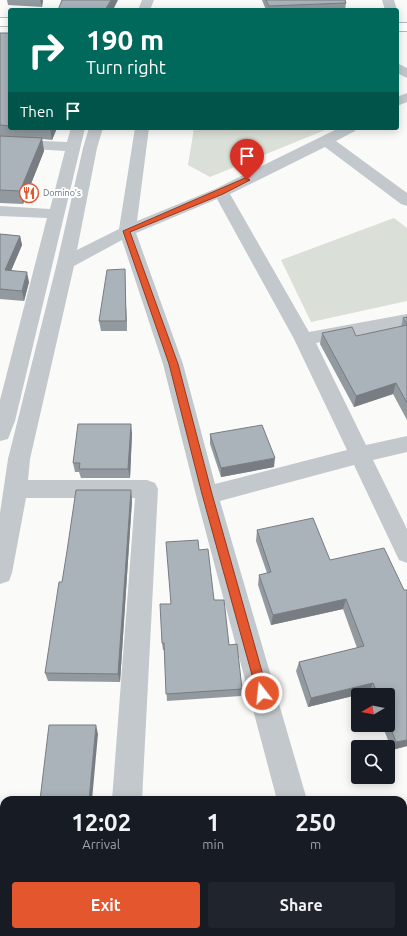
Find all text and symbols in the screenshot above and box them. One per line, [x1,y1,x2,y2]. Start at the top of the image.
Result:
icon: right [20,24,72,76]
text: 190 m [86,24,164,55]
text: Turn right [86,57,166,77]
icon: arrive [62,100,84,122]
text: Then [20,103,54,120]
pin [230,139,264,180]
icon: arrive [236,145,258,167]
restaurant icon: Domino's [18,182,40,204]
place label: Domino's [43,188,81,198]
position arrow [241,672,283,714]
north arrow [351,688,395,732]
map controls [351,688,395,784]
button: search [351,740,395,784]
text: 12:02 [71,809,131,836]
text: 1 [206,809,220,836]
text: 250 [295,809,336,836]
text: Arrival [82,837,120,851]
text: min [202,837,224,851]
text: m [310,837,321,851]
button: Exit [12,882,200,928]
button: Share [208,882,395,928]

